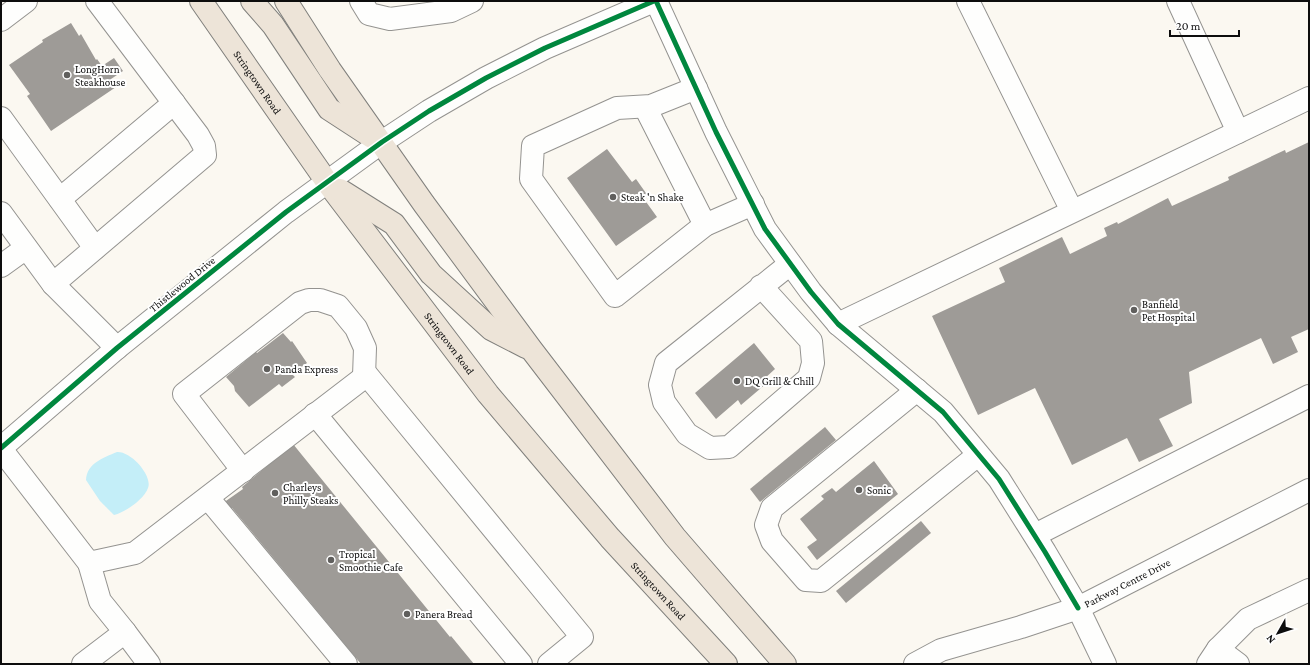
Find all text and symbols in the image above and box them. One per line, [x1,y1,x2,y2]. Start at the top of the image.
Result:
scale bar [1170,12,1239,38]
text: 20 m [1176,19,1201,33]
street label: Stringtown Road [231,48,284,116]
place label: LongHorn Steakhouse [75,63,125,88]
marker: LongHorn Steakhouse [62,70,72,80]
place label: Steak 'n Shake [621,191,684,203]
marker: Steak 'n Shake [608,192,618,202]
street label: Thistlewood Drive [147,254,217,314]
place label: Banfield Pet Hospital [1142,298,1195,324]
marker: Banfield Pet Hospital [1129,305,1139,315]
street label: Stringtown Road [422,310,477,377]
place label: Panda Express [275,363,338,376]
marker: Panda Express [262,364,272,374]
place label: DQ Grill & Chill [745,375,814,387]
marker: DQ Grill & Chill [732,376,742,386]
place label: Charleys Philly Steaks [283,481,338,507]
place label: Sonic [867,484,891,496]
marker: Sonic [854,485,864,495]
marker: Charleys Philly Steaks [270,488,280,498]
place label: Tropical Smoothie Cafe [339,548,403,573]
marker: Tropical Smoothie Cafe [326,555,336,565]
street label: Parkway Centre Drive [1082,556,1172,610]
street label: Stringtown Road [629,559,688,622]
place label: Panera Bread [415,608,473,620]
marker: Panera Bread [402,609,412,619]
north arrow [1258,613,1298,653]
text: N [1263,632,1277,646]

